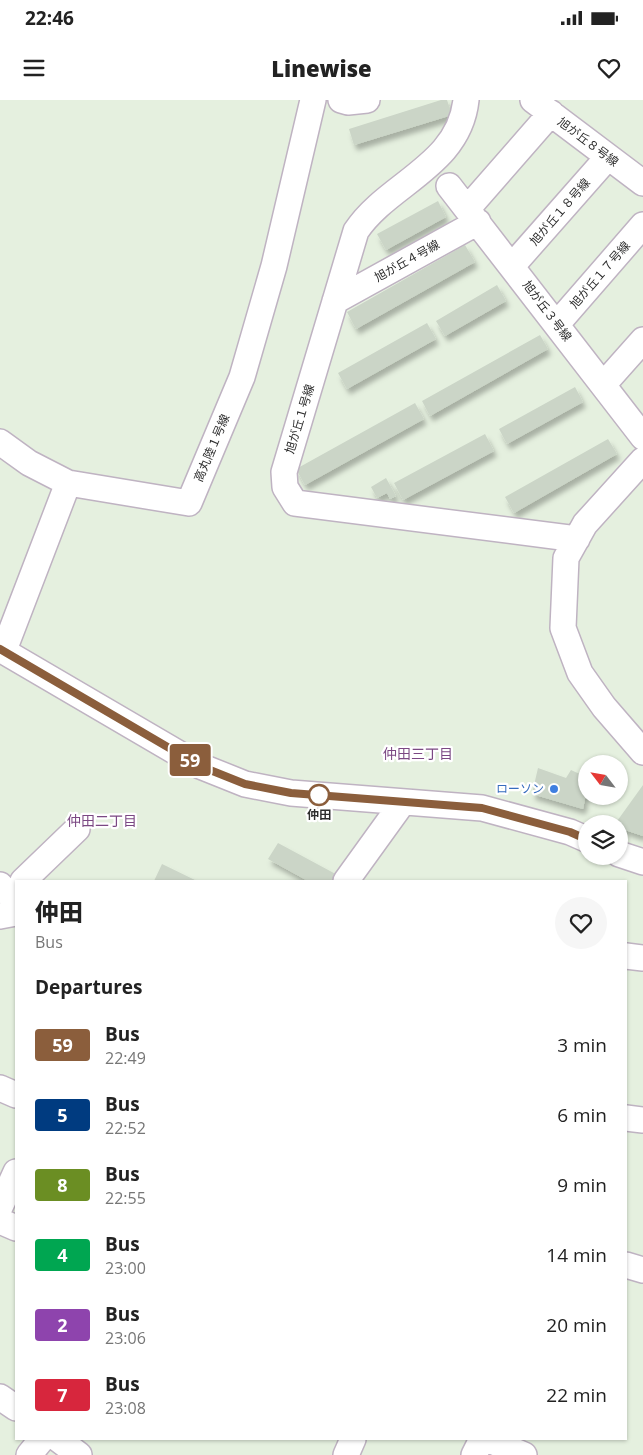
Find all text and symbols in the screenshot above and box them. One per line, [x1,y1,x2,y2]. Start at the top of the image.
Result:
text: 22:46 [25,5,74,31]
text: Linewise [271,53,372,83]
icon: menu [20,54,48,82]
icon: heart [595,54,623,82]
street label: 旭が丘８号線 [554,113,622,170]
street label: 旭が丘１８号線 [526,174,594,249]
street label: 旭が丘４号線 [371,236,442,285]
street label: 旭が丘１７号線 [566,237,634,312]
street label: 旭が丘３号線 [519,277,576,345]
street label: 旭が丘１号線 [281,382,318,456]
street label: 高丸陸１号線 [190,411,233,484]
line badge: 59 [168,744,212,776]
district label: 仲田三丁目 [383,744,453,763]
text: 59 [180,748,200,772]
north arrow [578,755,628,805]
map controls [578,755,628,865]
place label: ローソン [496,780,544,797]
marker: ローソン [548,783,560,795]
marker: 仲田 [308,784,330,806]
place label: 仲田 [307,806,331,823]
district label: 仲田二丁目 [67,811,137,830]
button: layers [578,815,628,865]
text: 仲田 [35,895,83,928]
button: heart [555,897,607,949]
text: Bus [35,931,63,953]
text: Departures [35,974,142,1000]
text: Bus [105,1021,140,1047]
text: 3 min [557,1032,607,1058]
text: 59 [52,1033,73,1057]
text: 22:49 [105,1047,146,1069]
text: Bus [105,1091,140,1117]
text: 6 min [557,1102,607,1128]
text: 5 [57,1103,68,1127]
text: 22:52 [105,1117,146,1139]
text: Bus [105,1161,140,1187]
text: 9 min [557,1172,607,1198]
text: 8 [57,1173,68,1197]
text: 22:55 [105,1187,146,1209]
text: Bus [105,1231,140,1257]
text: 14 min [546,1242,607,1268]
text: 4 [57,1243,68,1267]
text: 23:00 [105,1257,146,1279]
text: Bus [105,1301,140,1327]
text: 20 min [546,1312,607,1338]
text: 2 [57,1313,68,1337]
text: 23:06 [105,1327,146,1349]
text: Bus [105,1371,140,1397]
text: 22 min [546,1382,607,1408]
text: 7 [57,1383,68,1407]
text: 23:08 [105,1397,146,1419]

